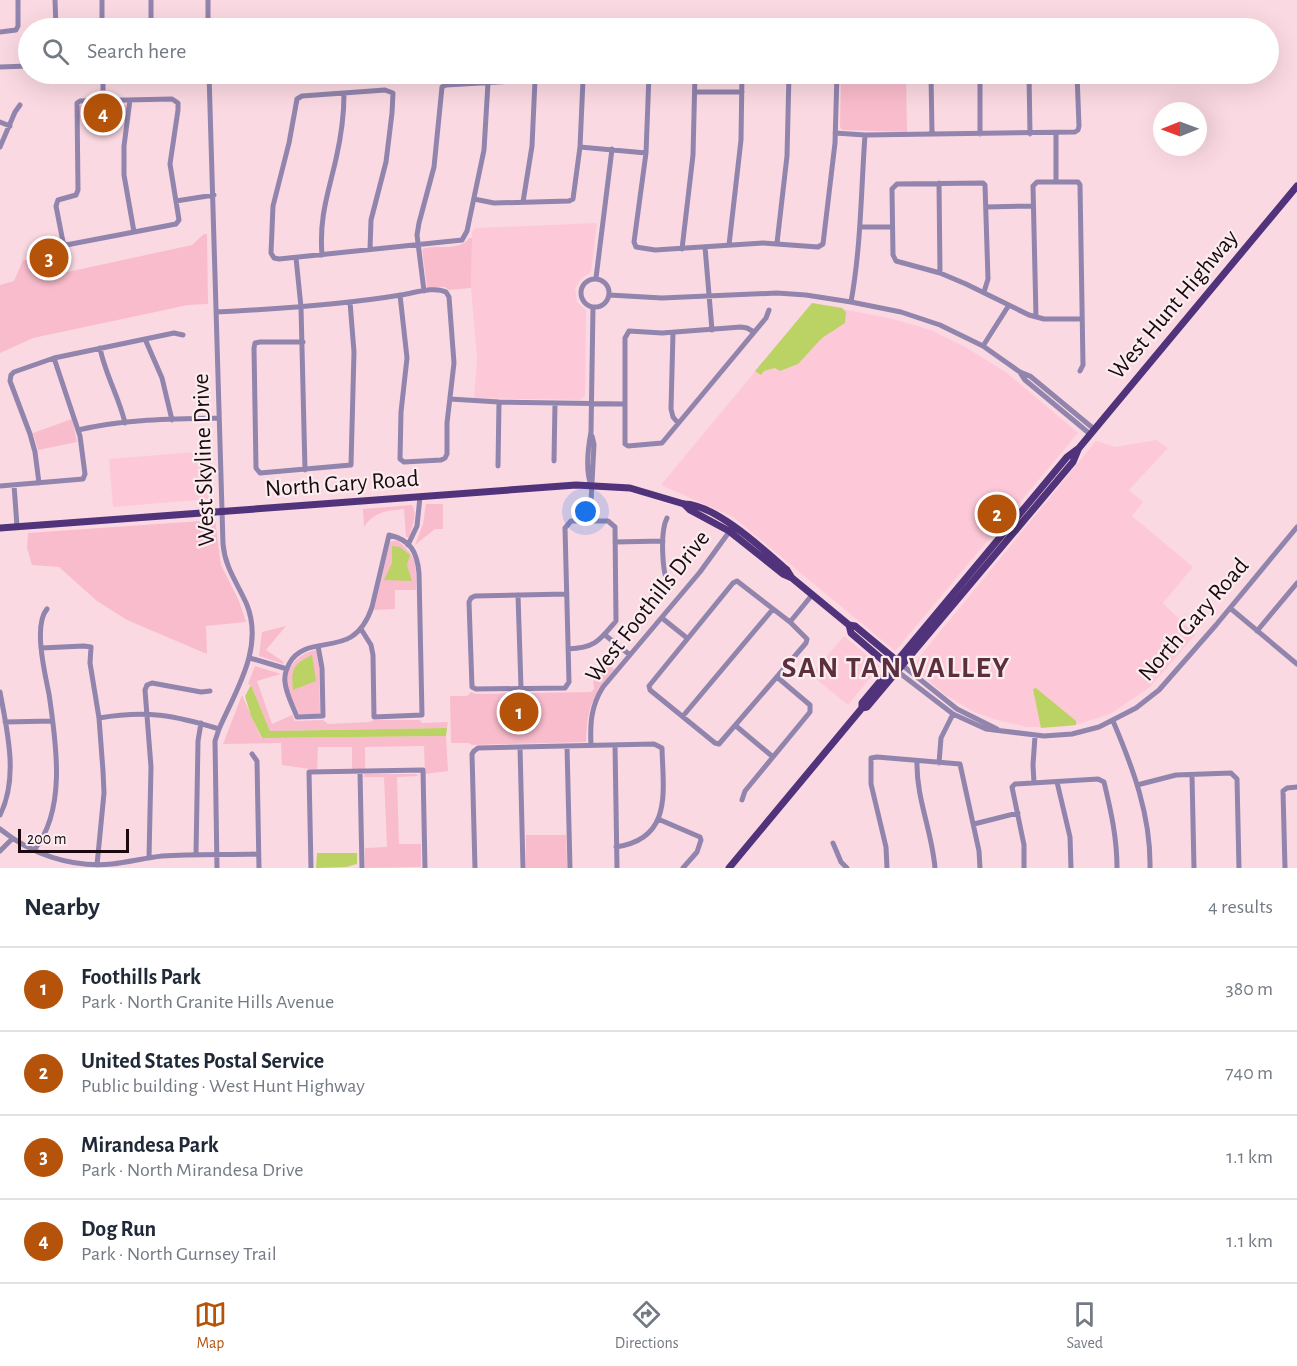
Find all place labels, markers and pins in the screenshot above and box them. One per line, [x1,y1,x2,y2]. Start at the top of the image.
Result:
pin: 4 [84,90,122,136]
pin: 3 [29,236,68,280]
pin: 2 [978,492,1016,536]
pin: 1 [500,690,538,734]

